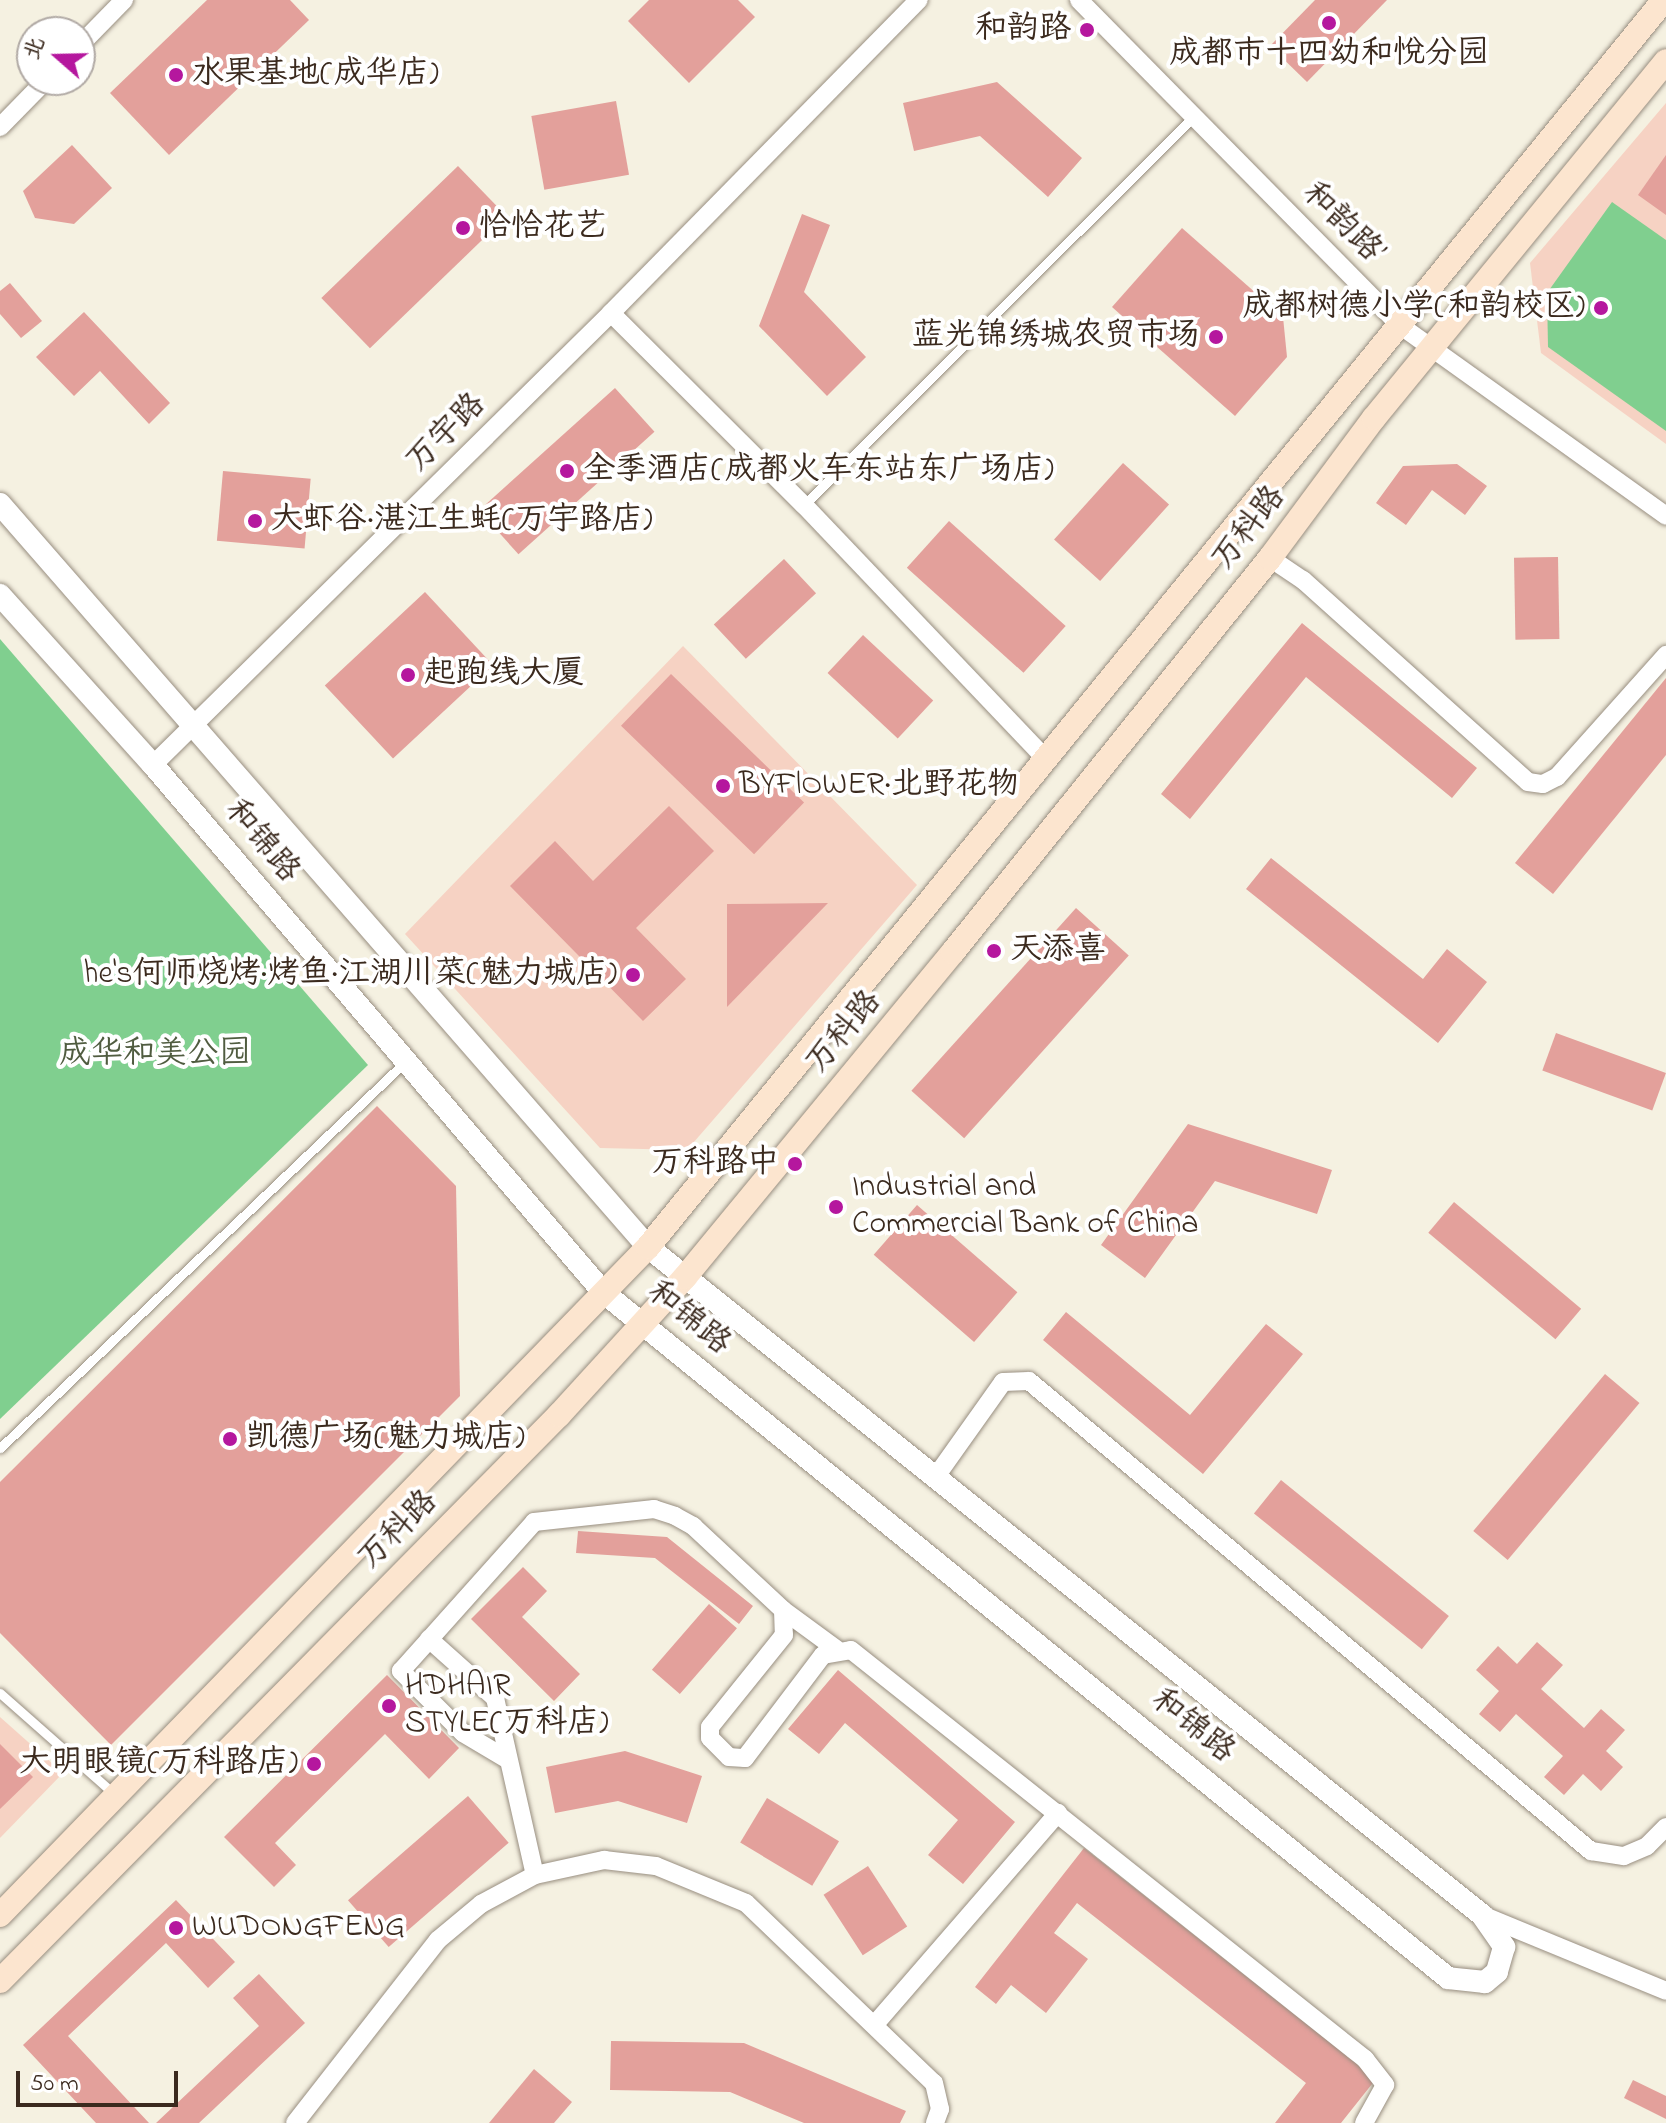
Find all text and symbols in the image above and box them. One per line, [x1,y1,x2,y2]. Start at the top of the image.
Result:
place label: 和韵路 [975,11,1071,49]
marker: 成都市十四幼和悦分园 [1320,14,1338,32]
north arrow [16,16,96,96]
marker: 和韵路 [1078,21,1096,39]
text: 北 [17,33,54,64]
place label: 成都市十四幼和悦分园 [1169,36,1489,74]
place label: 水果基地(成华店) [192,56,439,94]
marker: 水果基地(成华店) [167,66,185,84]
street label: 和韵路’ [1293,175,1391,273]
place label: 恰恰花艺 [479,209,607,247]
marker: 恰恰花艺 [454,219,472,237]
place label: 成都树德小学(和韵校区) [1242,289,1585,327]
marker: 成都树德小学(和韵校区) [1592,299,1610,317]
place label: 蓝光锦绣城农贸市场 [912,318,1200,356]
marker: 蓝光锦绣城农贸市场 [1207,328,1225,346]
street label: 万宇路 [399,386,495,482]
place label: 全季酒店(成都火车东站东广场店) [583,452,1054,490]
marker: 全季酒店(成都火车东站东广场店) [558,462,576,480]
street label: 万科路 [1205,479,1295,579]
place label: 大虾谷·湛江生蚝(万宇路店) [271,502,653,540]
marker: 大虾谷·湛江生蚝(万宇路店) [246,512,264,530]
place label: 起跑线大厦 [424,656,584,694]
marker: 起跑线大厦 [399,666,417,684]
place label: BYFlOWER·北野花物 [739,767,1019,805]
marker: BYFlOWER·北野花物 [714,777,732,795]
street label: 和锦路 [215,793,307,891]
place label: 天添喜 [1010,932,1106,970]
marker: 天添喜 [985,942,1003,960]
place label: he's何师烧烤·烤鱼·江湖川菜(魅力城店) [83,956,617,994]
marker: he's何师烧烤·烤鱼·江湖川菜(魅力城店) [624,966,642,984]
street label: 万科路 [799,984,891,1082]
park label: 成华和美公园 [59,1036,251,1074]
place label: 万科路中 [651,1145,779,1183]
marker: 万科路中 [786,1155,804,1173]
place label: Industrial and Commercial Bank of China [852,1170,1198,1245]
marker: Industrial and Commercial Bank of China [827,1198,845,1216]
street label: 和锦路 [639,1274,737,1364]
place label: 凯德广场(魅力城店) [246,1420,525,1458]
marker: 凯德广场(魅力城店) [221,1430,239,1448]
street label: 万科路 [351,1483,447,1579]
place label: HDHAIR STYLE(万科店) [405,1669,609,1744]
street label: 和锦路 [1143,1682,1241,1772]
marker: HDHAIR STYLE(万科店) [380,1697,398,1715]
place label: 大明眼镜(万科路店) [19,1745,298,1783]
marker: 大明眼镜(万科路店) [305,1755,323,1773]
place label: WUDONGFENG [192,1909,405,1947]
marker: WUDONGFENG [167,1919,185,1937]
scale bar [20,2055,182,2105]
text: 50 m [30,2067,79,2102]

